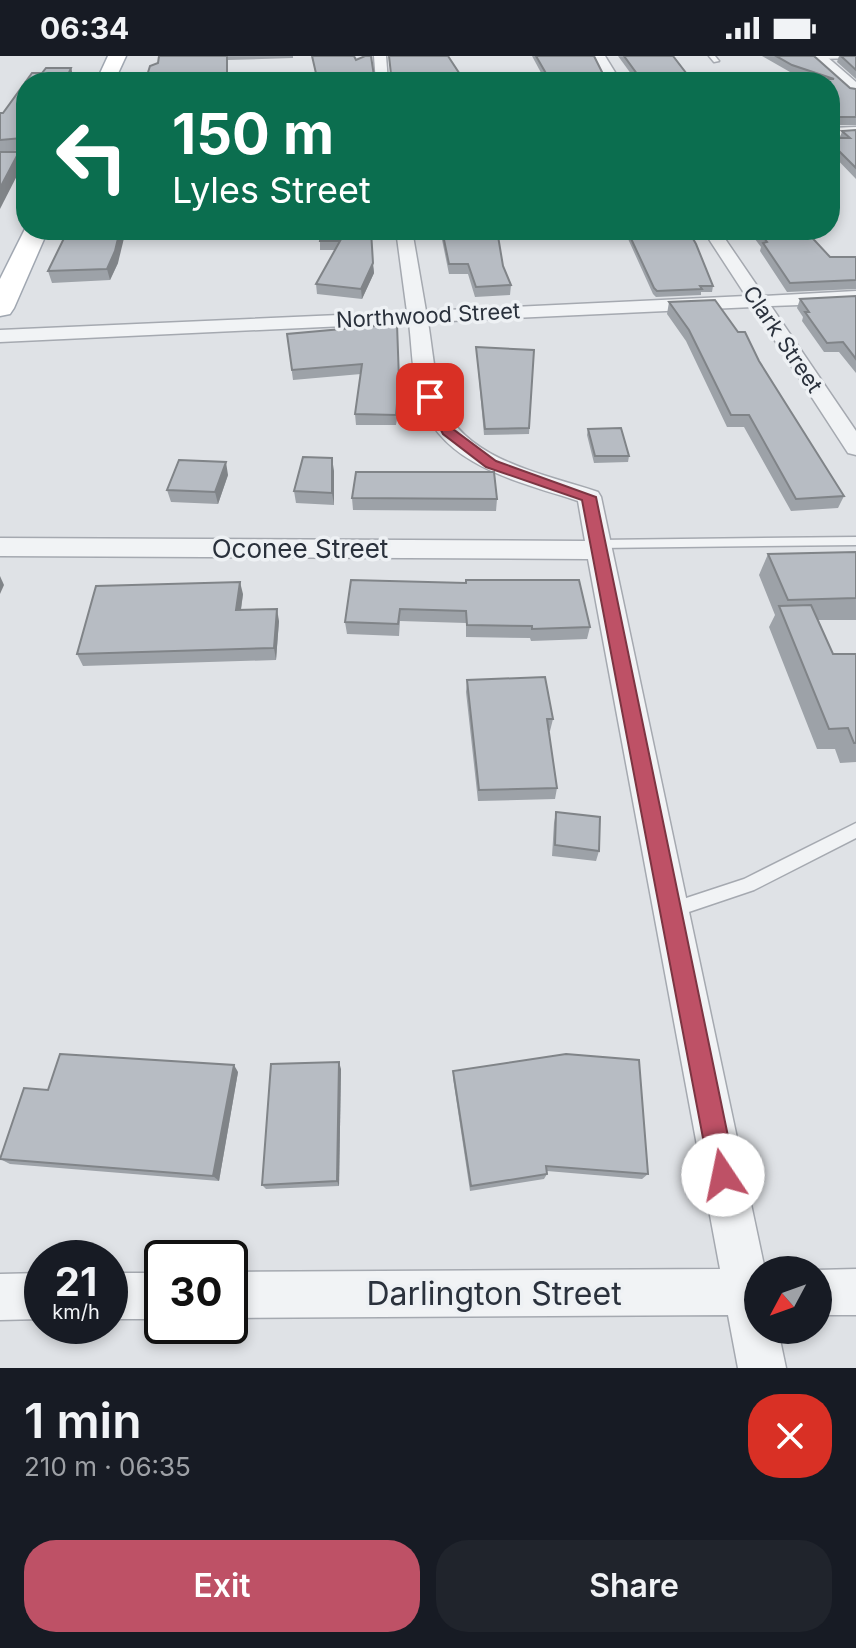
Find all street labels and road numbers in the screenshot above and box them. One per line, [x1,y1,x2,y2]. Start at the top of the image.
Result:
street label: Clark Street [738,281,828,397]
street label: Northwood Street [335,297,521,333]
street label: Oconee Street [212,533,388,564]
street label: Darlington Street [366,1274,622,1313]

